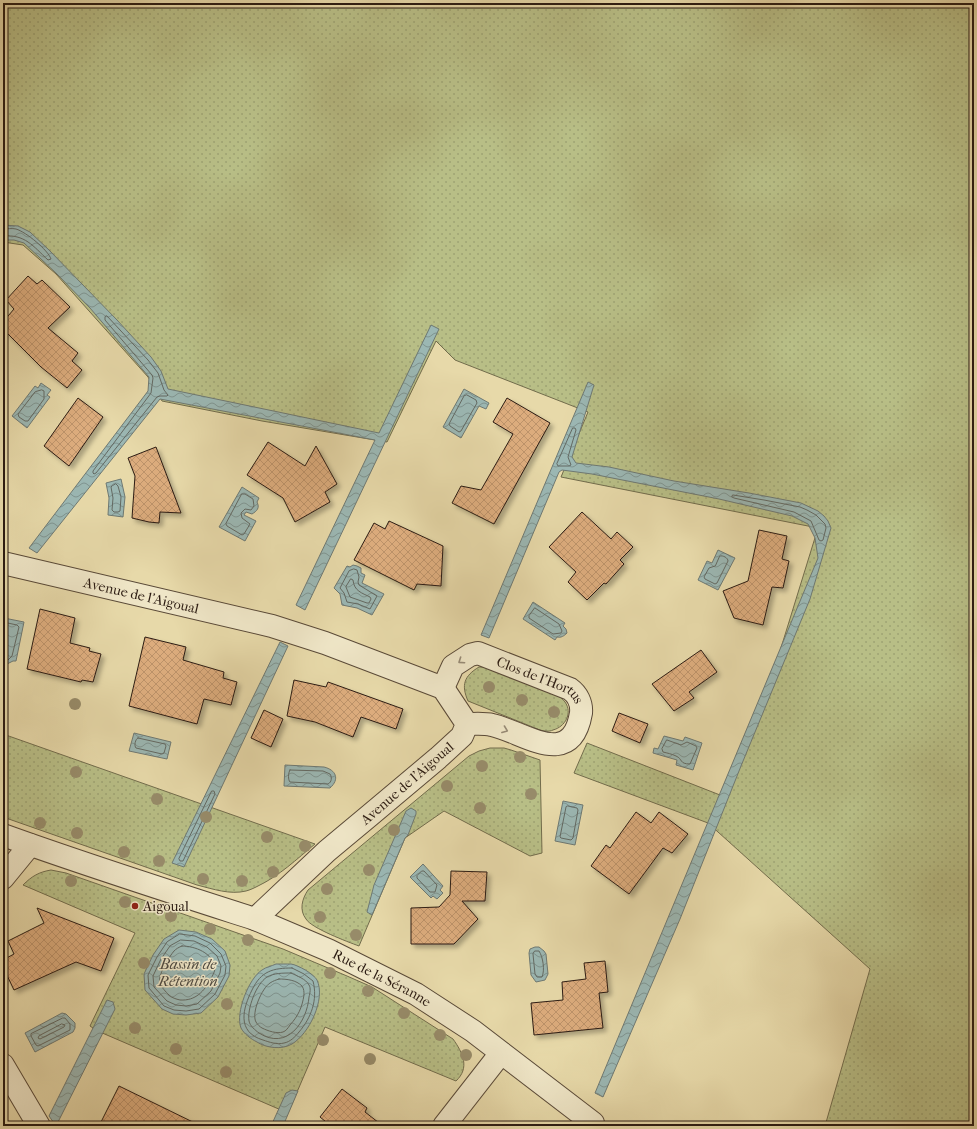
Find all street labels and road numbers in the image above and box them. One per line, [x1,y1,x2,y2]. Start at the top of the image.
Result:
street label: Avenue de l'Aigoual [81,574,201,618]
street label: Clos de l'Hortus [494,653,587,706]
street label: Avenue de l'Aigoual [357,738,457,829]
street label: Rue de la Séranne [330,946,434,1011]

